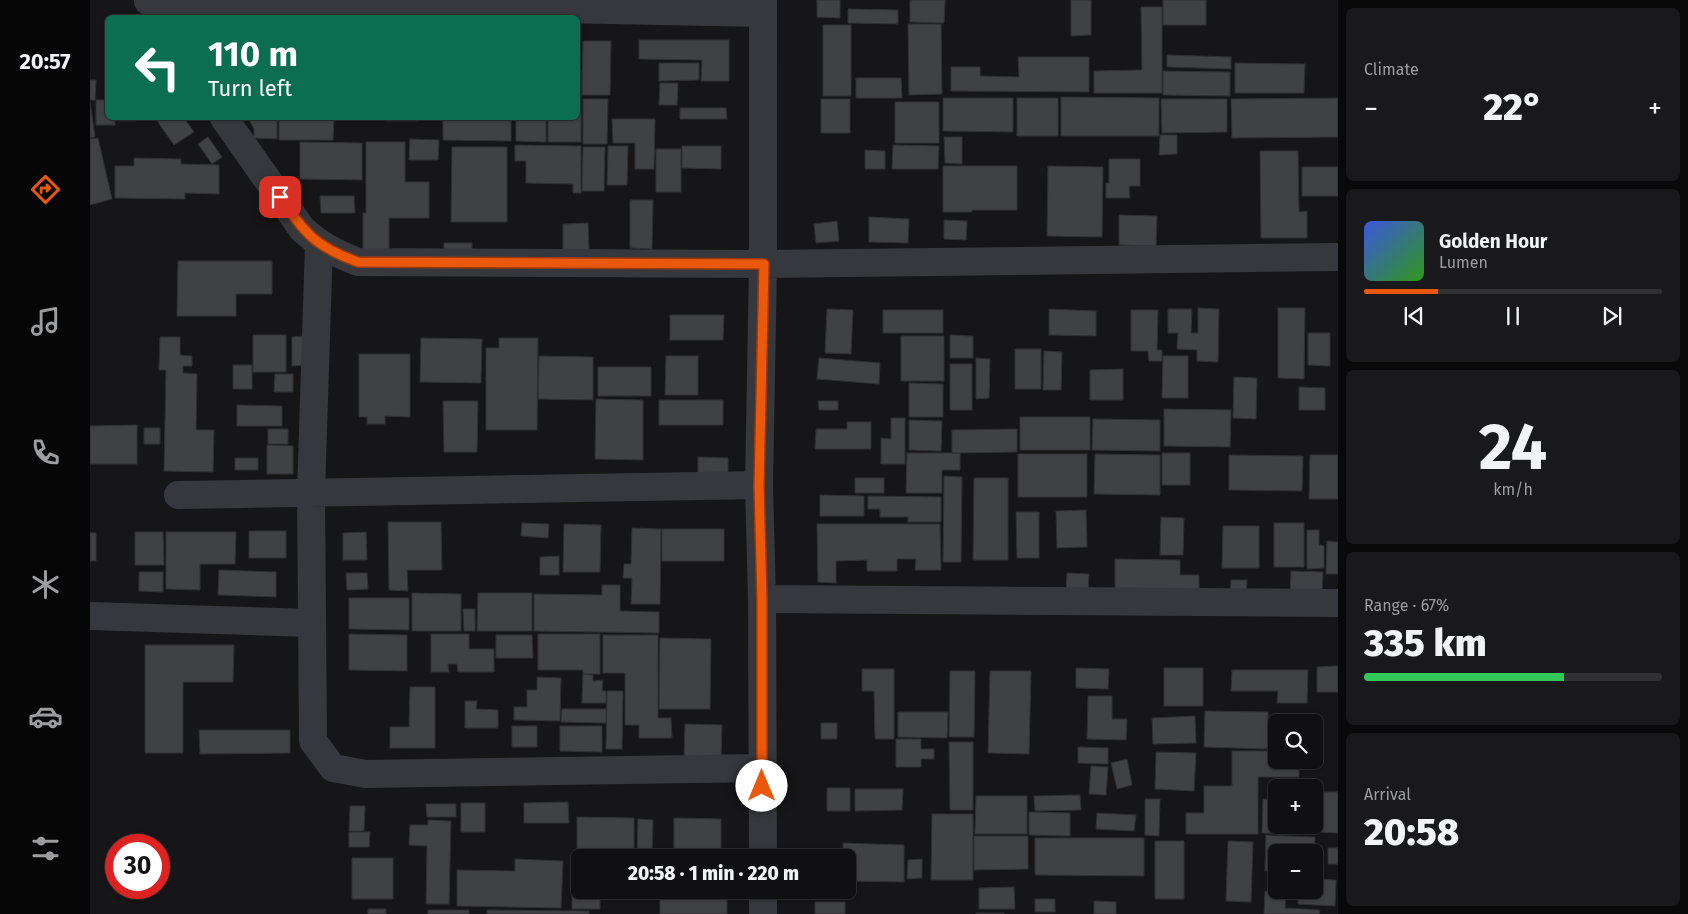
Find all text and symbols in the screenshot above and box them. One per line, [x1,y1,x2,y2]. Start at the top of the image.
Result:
text: 110 m [208,33,298,75]
icon: left [125,35,190,100]
text: 20:57 [19,48,71,75]
text: Climate [1364,60,1419,79]
text: Turn left [208,75,292,102]
text: 22° [1483,84,1543,130]
text: − [1364,92,1378,125]
text: + [1648,92,1662,125]
icon: directions [28,172,63,207]
pin [259,176,301,218]
icon: arrive [266,183,294,211]
text: Golden Hour [1439,230,1548,253]
text: Lumen [1439,253,1488,272]
icon: previous [1400,302,1428,330]
icon: pause [1499,302,1527,330]
icon: next [1598,302,1626,330]
icon: music [28,304,63,339]
text: 24 [1479,408,1547,486]
icon: phone [28,435,63,470]
text: km/h [1493,480,1533,499]
icon: climate [28,567,63,602]
text: Range · 67% [1364,596,1449,615]
text: 335 km [1364,620,1487,666]
icon: car [28,699,63,734]
map controls [1268,714,1323,899]
button: search [1268,714,1323,769]
position arrow [735,759,787,811]
button: + [1268,779,1323,834]
text: Arrival [1364,785,1411,804]
text: 20:58 [1364,809,1459,855]
icon: filters [28,831,63,866]
speed limit sign: 30 [105,834,170,899]
button: − [1268,844,1323,899]
text: 20:58 · 1 min · 220 m [628,862,799,885]

